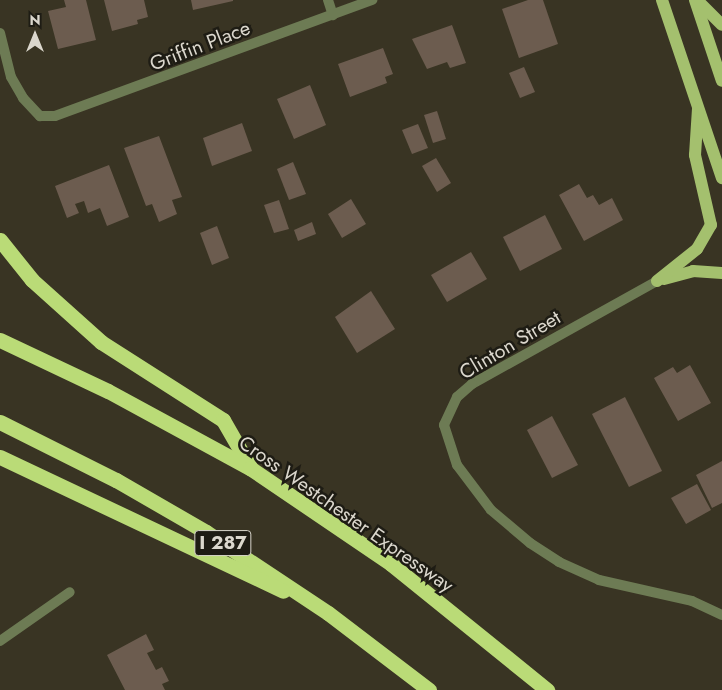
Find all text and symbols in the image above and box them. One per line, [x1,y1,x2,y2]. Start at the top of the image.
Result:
north arrow [10,10,60,60]
text: N [29,10,41,30]
street label: Griffin Place [146,16,254,76]
street label: Clinton Street [455,305,565,385]
street label: Cross Westchester Expressway [234,431,458,597]
road number: I 287 [194,526,252,560]

